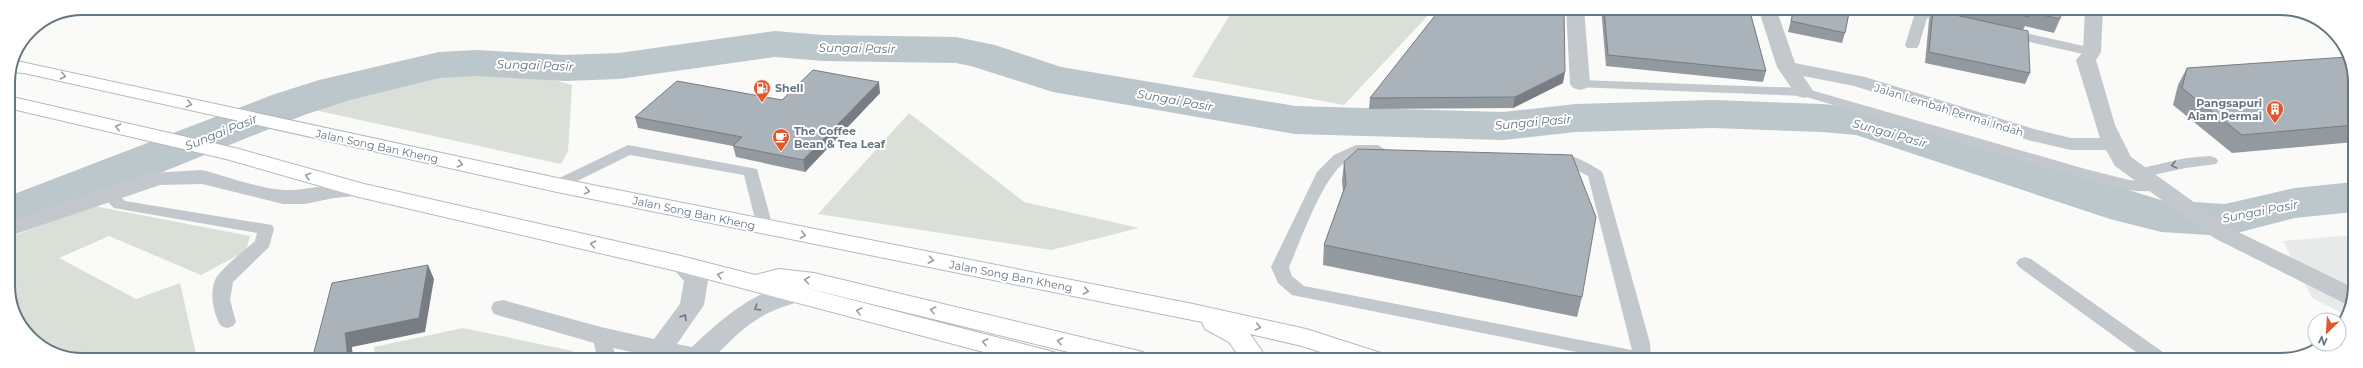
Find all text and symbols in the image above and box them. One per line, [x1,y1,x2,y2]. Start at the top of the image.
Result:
water label: Sungai Pasir [818,40,896,56]
water label: Sungai Pasir [496,56,574,74]
one-way arrow [59,71,66,79]
fuel station icon: Shell [752,78,772,103]
street label: Jalan Lembah Permai Indah [1872,80,2025,139]
place label: Shell [775,81,803,95]
water label: Sungai Pasir [1136,86,1214,114]
place label: Pangsapuri Alam Permai [2187,96,2262,123]
one-way arrow [186,99,193,107]
building icon: Pangsapuri Alam Permai [2265,99,2285,124]
water label: Sungai Pasir [183,111,260,153]
water label: Sungai Pasir [1494,111,1572,133]
water label: Sungai Pasir [1851,115,1929,151]
one-way arrow [115,124,122,132]
place label: The Coffee Bean & Tea Leaf [794,124,886,151]
street label: Jalan Song Ban Kheng [313,126,440,166]
cafe icon: The Coffee Bean & Tea Leaf [771,127,791,152]
one-way arrow [456,159,463,167]
one-way arrow [2171,161,2177,169]
one-way arrow [305,172,311,180]
one-way arrow [584,186,590,194]
street label: Jalan Song Ban Kheng [630,193,757,233]
water label: Sungai Pasir [2221,196,2299,226]
one-way arrow [800,230,806,238]
one-way arrow [590,240,597,249]
one-way arrow [928,256,934,264]
street label: Jalan Song Ban Kheng [947,257,1074,295]
one-way arrow [716,271,723,280]
one-way arrow [804,276,810,285]
one-way arrow [1083,287,1089,295]
one-way arrow [754,303,761,311]
one-way arrow [930,306,937,315]
one-way arrow [856,307,863,316]
north arrow [2307,312,2347,352]
one-way arrow [680,314,687,321]
one-way arrow [1255,322,1262,331]
text: N [2316,333,2330,349]
one-way arrow [1057,337,1063,345]
one-way arrow [982,338,989,347]

